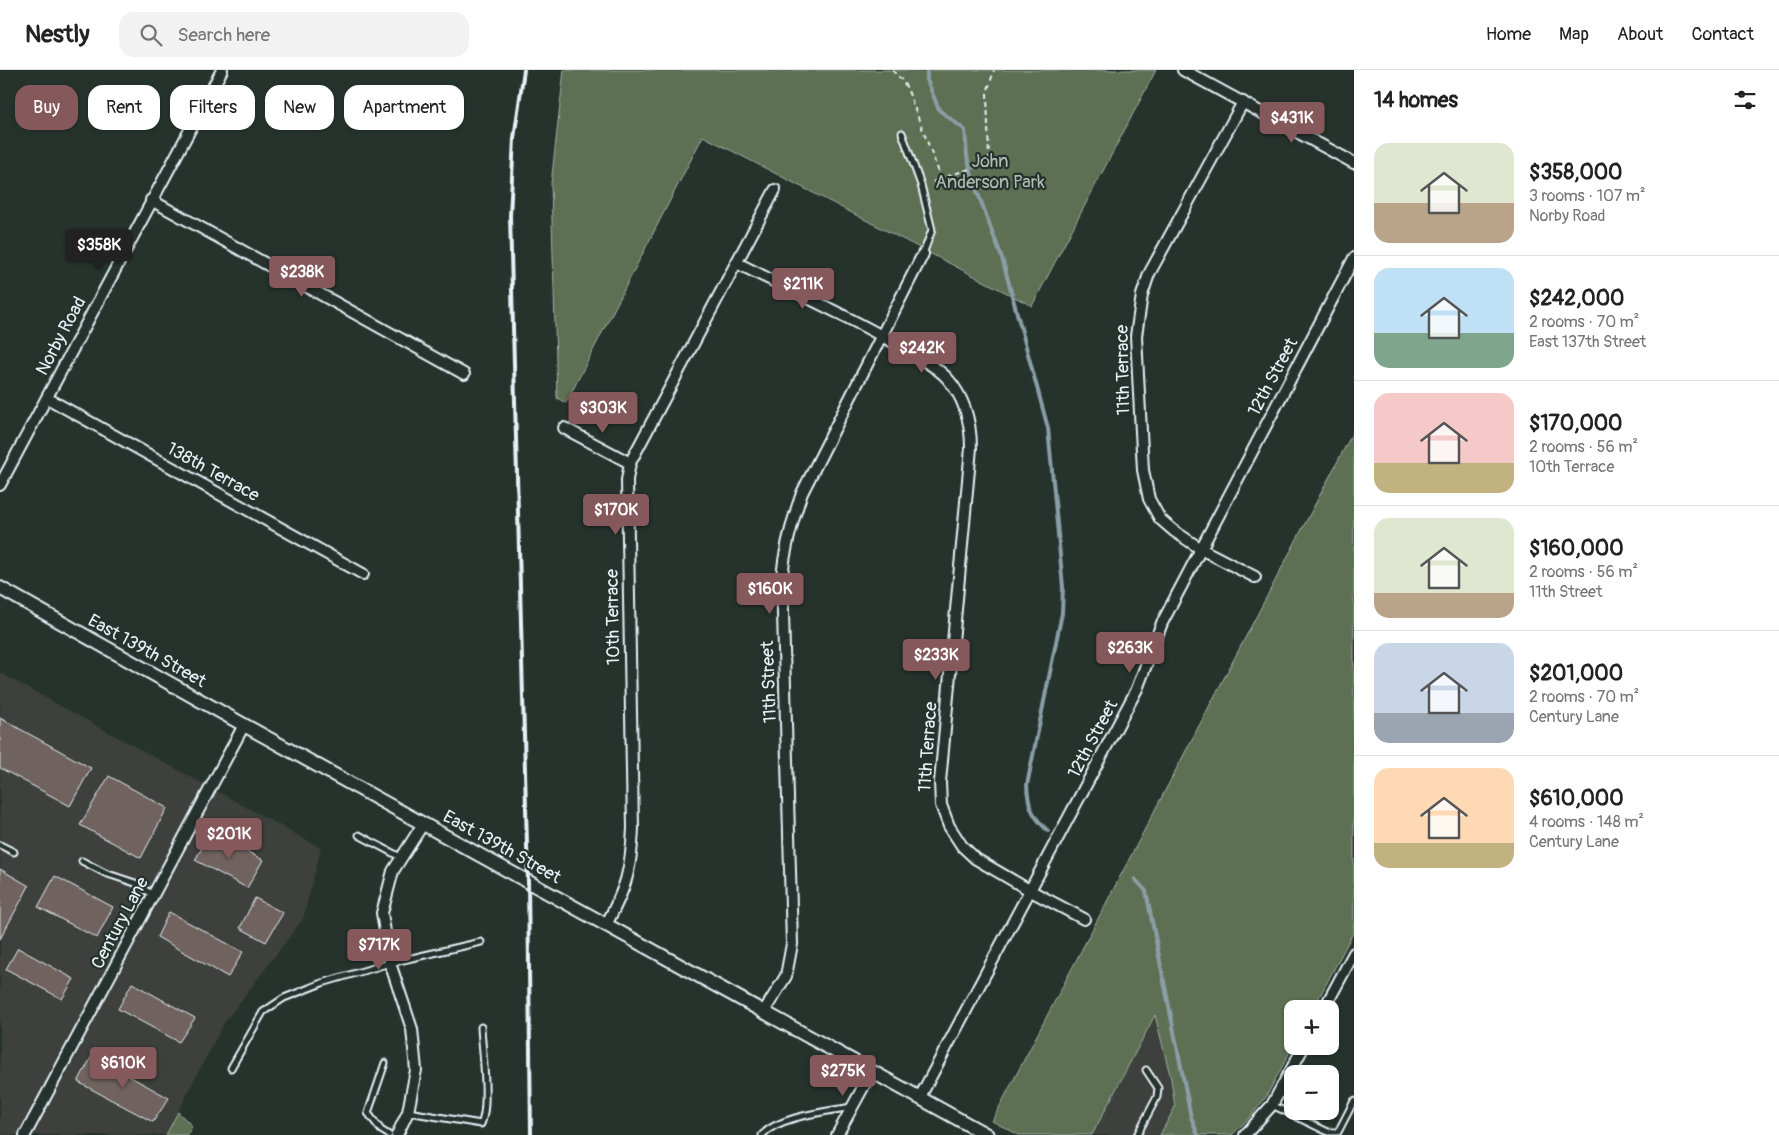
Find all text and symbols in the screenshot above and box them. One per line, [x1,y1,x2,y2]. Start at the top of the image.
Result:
search box [119,12,469,57]
text: Nestly [25,20,89,49]
icon: search [137,21,165,49]
text: Search here [177,23,270,47]
text: Home [1486,23,1531,46]
text: Map [1559,23,1589,46]
text: About [1617,23,1663,46]
text: Contact [1691,23,1754,46]
chip: Buy [15,85,78,130]
chip: Rent [88,85,160,130]
chip: Filters [170,85,255,130]
chip: New [265,85,334,130]
chip: Apartment [344,85,464,130]
icon: filters [1731,86,1759,114]
text: 14 homes [1374,87,1458,114]
pin: $431K [1257,102,1327,144]
text: $431K [1271,108,1313,128]
park label: John Anderson Park [935,150,1045,194]
text: $358,000 [1529,159,1622,186]
icon: home [1414,163,1474,223]
text: 3 rooms · 107 m² [1529,186,1646,206]
text: Norby Road [1529,206,1605,226]
pin: $358K [64,228,134,271]
text: $358K [77,235,121,255]
pin: $238K [267,256,337,298]
text: $238K [280,262,324,282]
pin: $211K [768,268,838,310]
text: $211K [783,274,823,294]
text: $242,000 [1529,285,1624,312]
icon: home [1414,288,1474,348]
street label: Norby Road [31,293,91,379]
text: 2 rooms · 70 m² [1529,312,1639,332]
street label: 11th Terrace [1111,324,1135,416]
pin: $242K [887,332,957,374]
text: East 137th Street [1529,332,1646,352]
street label: 12th Street [1243,333,1304,420]
text: $242K [899,338,945,358]
pin: $303K [568,392,638,434]
text: $303K [579,398,627,418]
text: $170,000 [1529,410,1622,437]
icon: home [1414,413,1474,473]
street label: 138th Terrace [162,437,264,507]
text: 2 rooms · 56 m² [1529,437,1638,457]
text: 10th Terrace [1529,457,1614,477]
pin: $170K [581,494,651,536]
text: $170K [594,500,638,520]
text: $160,000 [1529,535,1624,562]
icon: home [1414,538,1474,598]
text: 2 rooms · 56 m² [1529,562,1638,582]
street label: 10th Terrace [601,569,625,665]
pin: $160K [735,572,805,615]
text: $160K [748,579,792,599]
text: 11th Street [1529,582,1602,602]
street label: East 139th Street [84,609,211,693]
pin: $263K [1095,632,1165,674]
pin: $233K [901,638,971,681]
text: $263K [1107,638,1153,658]
street label: 11th Street [756,640,782,724]
text: $233K [914,645,958,665]
text: $201,000 [1529,660,1623,687]
icon: home [1414,663,1474,723]
text: 2 rooms · 70 m² [1529,687,1639,707]
street label: 12th Street [1063,695,1124,782]
street label: 11th Terrace [913,701,943,793]
text: Century Lane [1529,707,1619,727]
text: $610,000 [1529,785,1624,812]
icon: home [1414,788,1474,848]
street label: East 139th Street [439,805,566,889]
text: 4 rooms · 148 m² [1529,812,1644,832]
pin: $201K [194,818,264,860]
text: $201K [207,824,251,844]
text: Century Lane [1529,832,1619,852]
street label: Century Lane [86,873,154,973]
pin: $717K [344,928,414,971]
text: $717K [358,935,400,955]
map controls [1284,1000,1339,1120]
button: + [1284,1000,1339,1055]
pin: $610K [88,1046,158,1089]
text: $610K [101,1053,145,1073]
pin: $275K [808,1054,878,1097]
text: $275K [821,1061,865,1081]
button: − [1284,1065,1339,1120]

